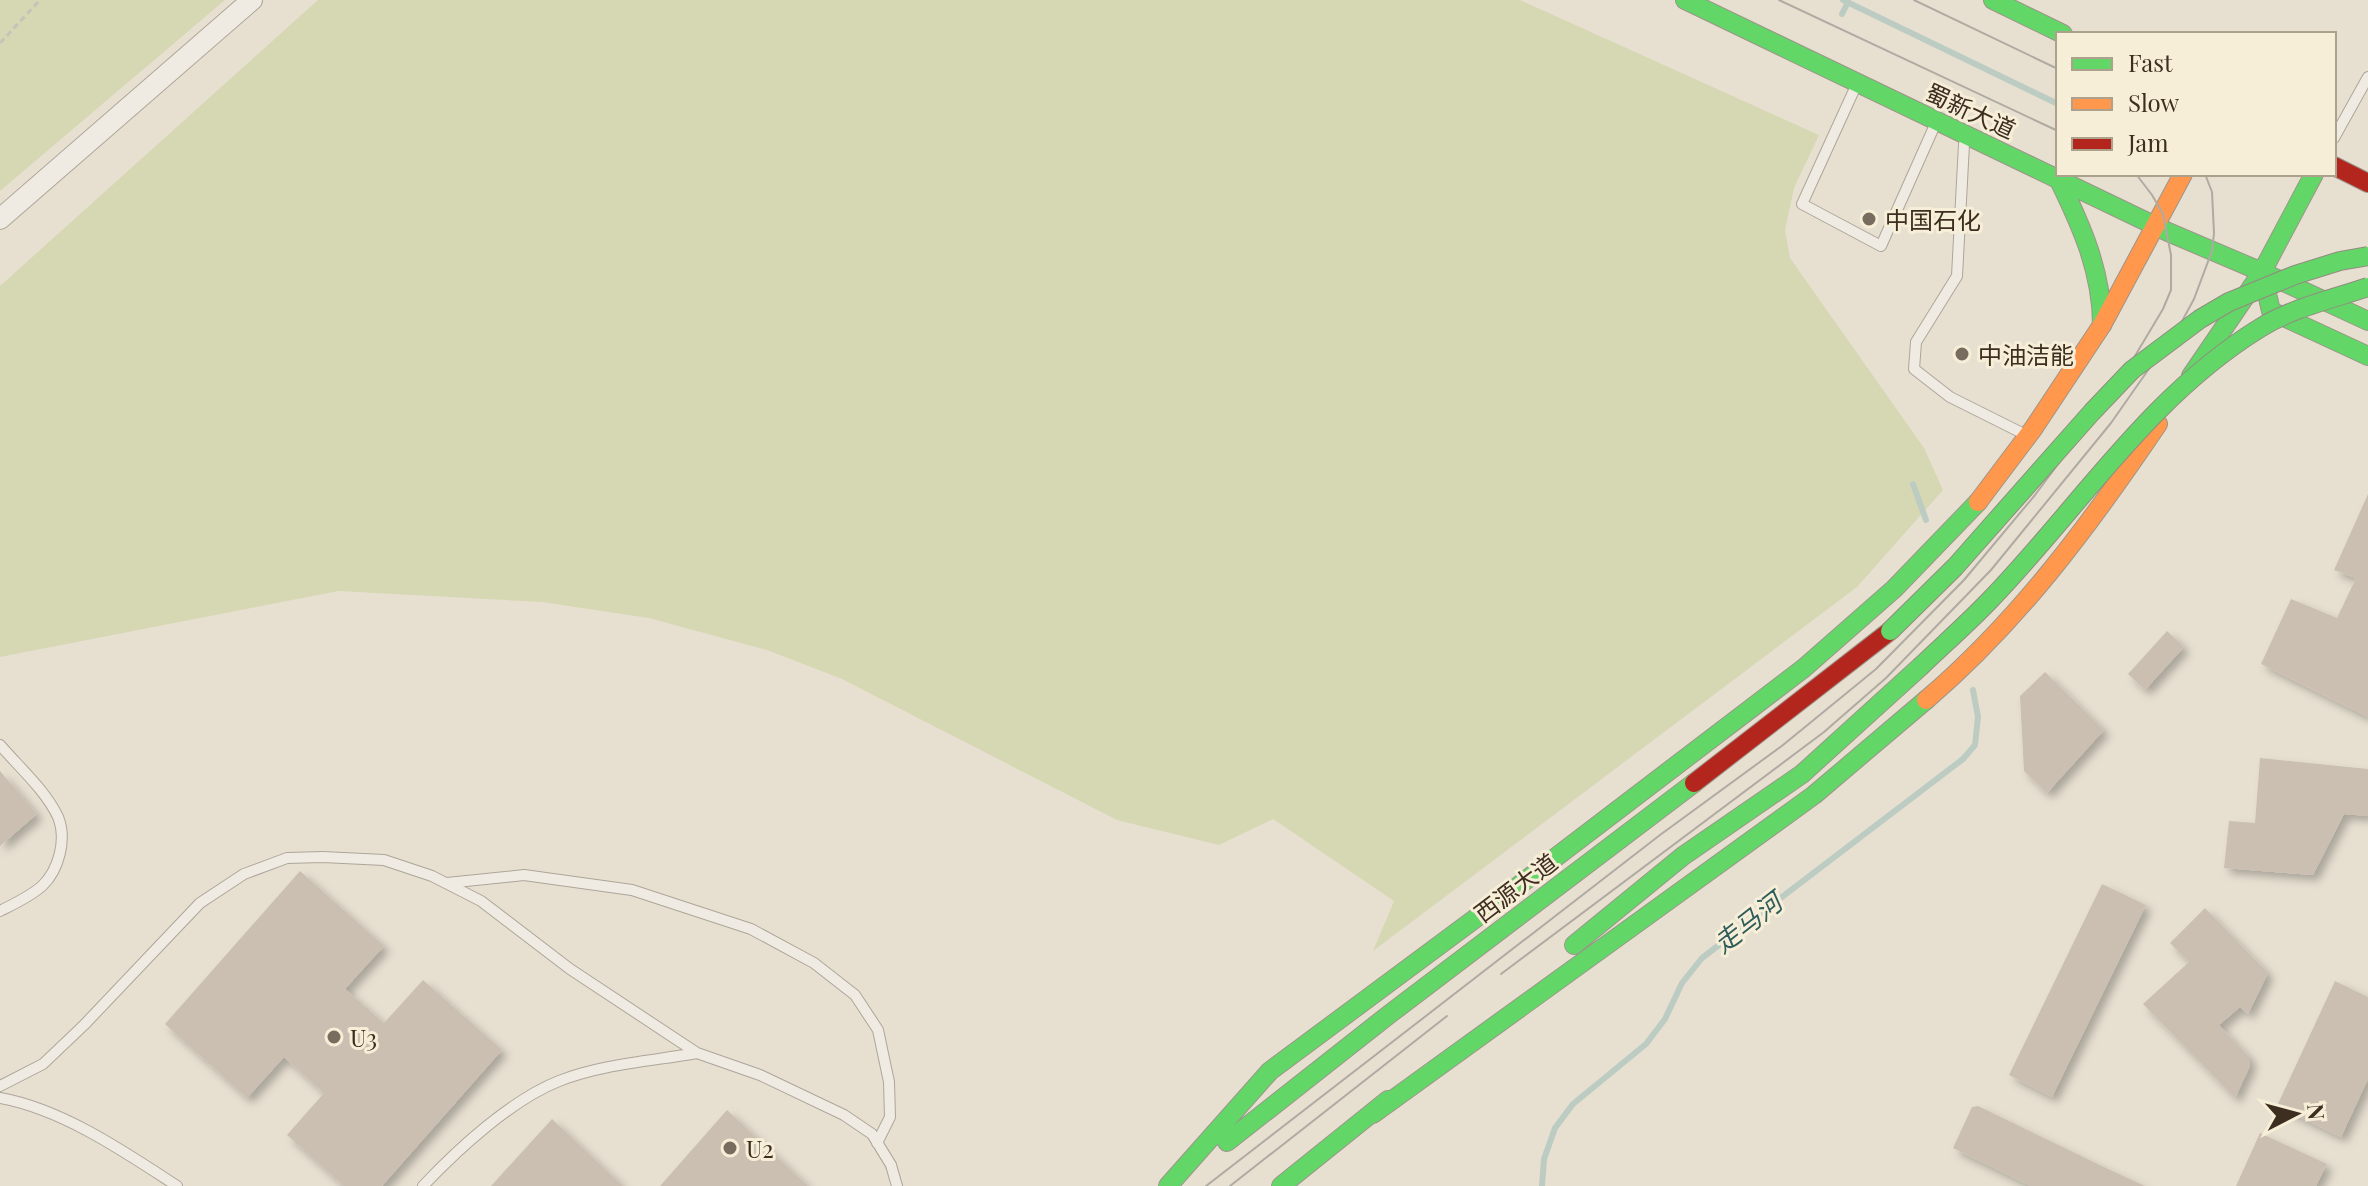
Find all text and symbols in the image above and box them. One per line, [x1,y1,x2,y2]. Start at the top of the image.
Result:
legend [2056,32,2336,176]
text: Fast [2128,46,2173,78]
street label: 蜀新大道 [1921,75,2021,145]
text: Slow [2128,86,2180,118]
text: Jam [2127,126,2169,158]
place label: 中国石化 [1885,203,1981,235]
marker: 中国石化 [1860,210,1878,228]
place label: 中油洁能 [1978,338,2074,370]
marker: 中油洁能 [1953,345,1971,363]
street label: 西源大道 [1467,845,1563,929]
water label: 走马河 [1705,881,1792,960]
place label: U3 [350,1021,377,1053]
marker: U3 [325,1028,343,1046]
north arrow [2256,1074,2336,1154]
text: N [2301,1102,2333,1121]
place label: U2 [746,1132,774,1164]
marker: U2 [721,1139,739,1157]

